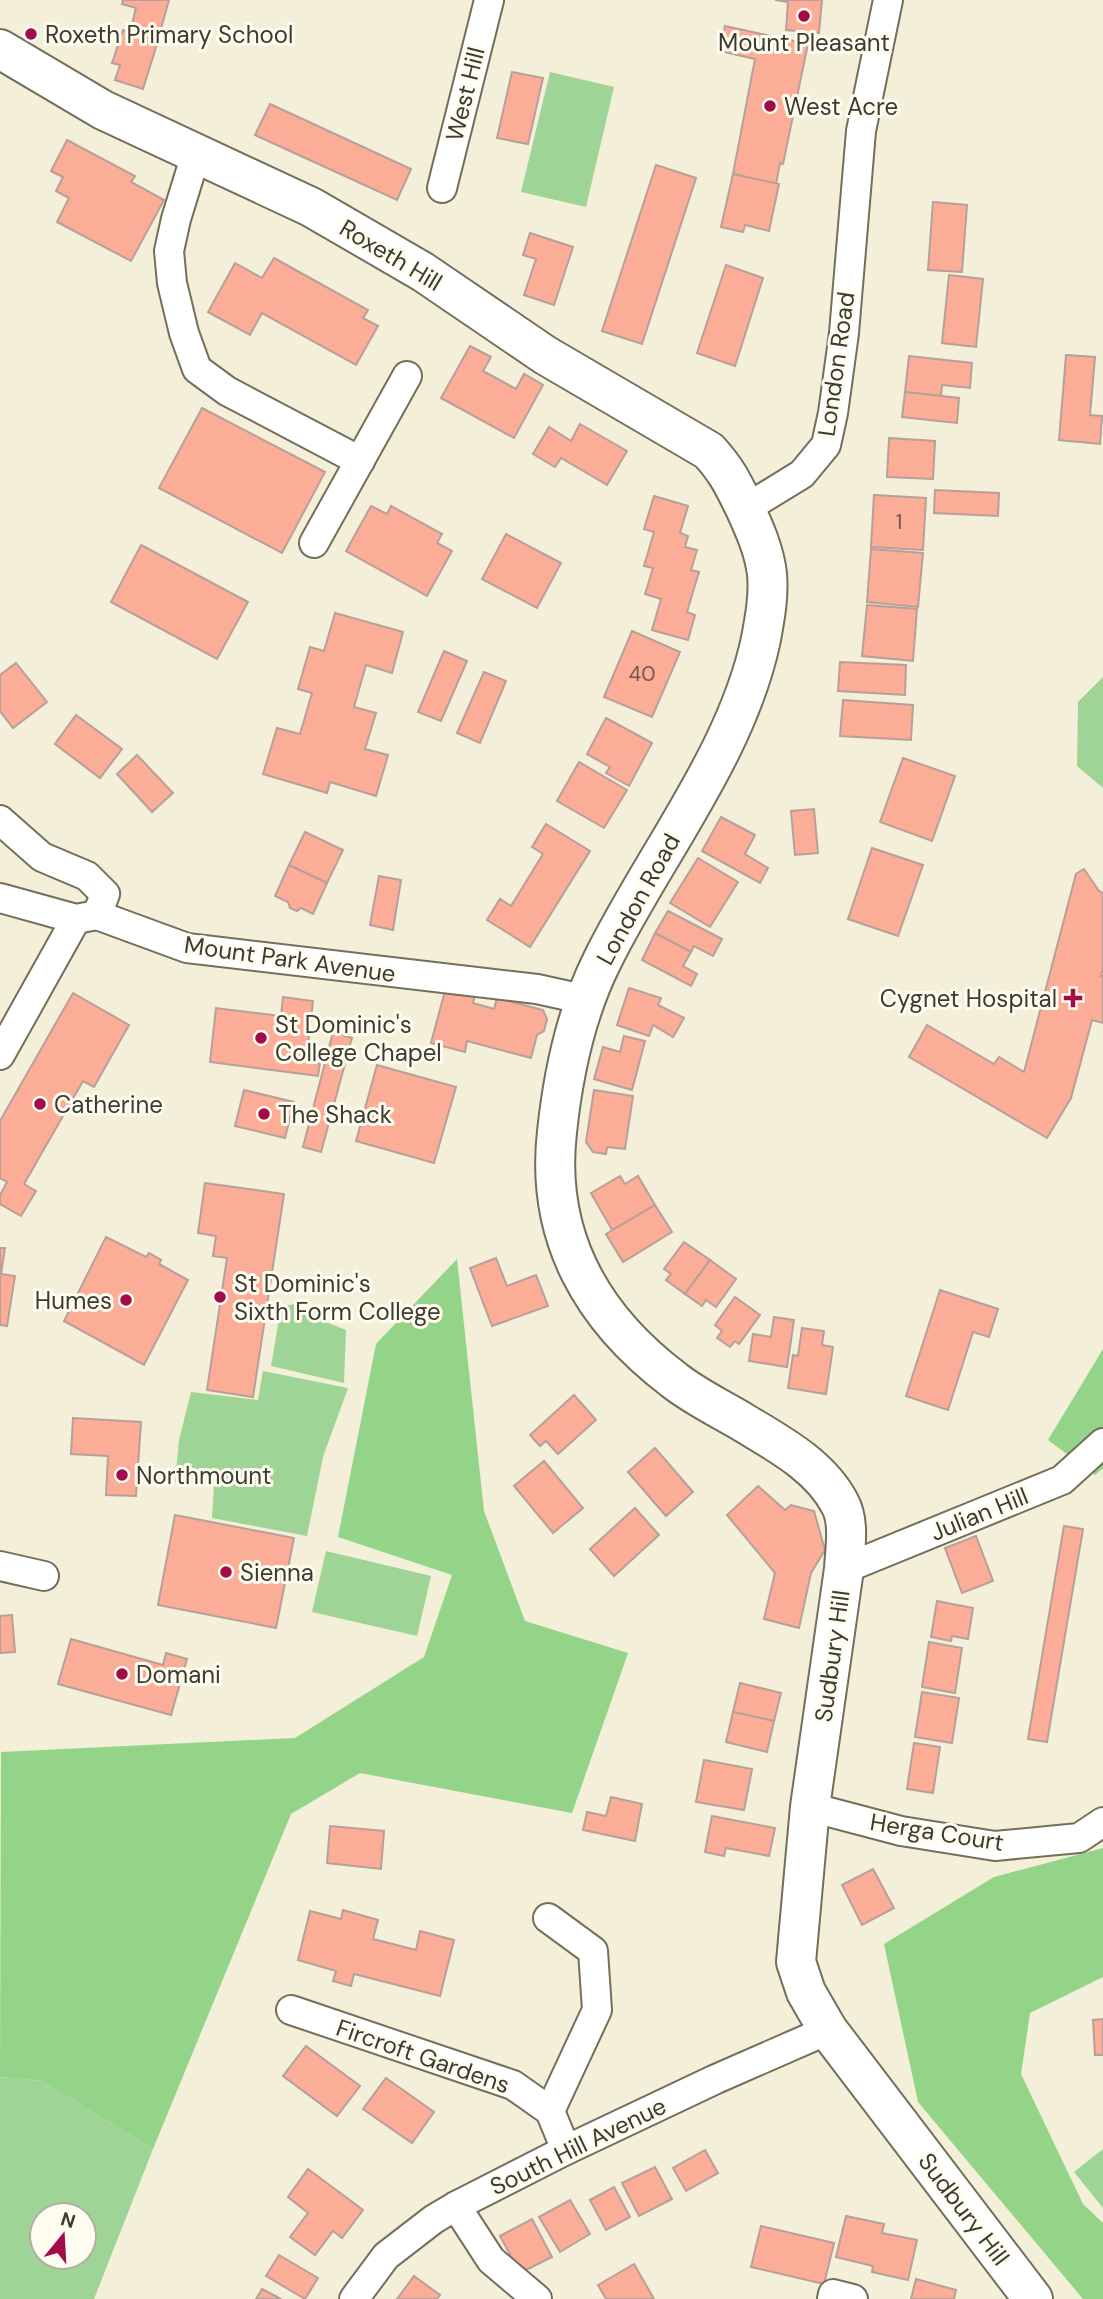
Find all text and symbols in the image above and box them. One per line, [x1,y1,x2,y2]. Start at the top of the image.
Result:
marker: Mount Pleasant [796,8,812,24]
place label: Roxeth Primary School [45,19,293,50]
marker: Roxeth Primary School [23,26,39,42]
place label: Mount Pleasant [718,27,890,58]
street label: West Hill [438,44,492,144]
place label: West Acre [784,91,898,122]
marker: West Acre [762,98,778,114]
street label: Roxeth Hill [334,212,448,298]
street label: London Road [811,290,861,438]
house number: 1 [896,508,902,536]
house number: 40 [628,660,656,688]
street label: London Road [589,828,687,970]
street label: Mount Park Avenue [182,929,398,989]
place label: Cygnet Hospital [880,983,1057,1014]
marker: Cygnet Hospital [1063,988,1083,1008]
place label: St Dominic's College Chapel [275,1009,442,1068]
marker: St Dominic's College Chapel [253,1030,269,1046]
place label: Catherine [54,1089,163,1120]
marker: Catherine [32,1096,48,1112]
place label: The Shack [278,1099,392,1130]
marker: The Shack [256,1106,272,1122]
place label: St Dominic's Sixth Form College [234,1268,441,1327]
place label: Humes [35,1285,112,1316]
marker: St Dominic's Sixth Form College [212,1289,228,1305]
marker: Humes [118,1292,134,1308]
place label: Northmount [136,1460,271,1491]
marker: Northmount [114,1467,130,1483]
street label: Julian Hill [925,1480,1033,1548]
place label: Sienna [240,1557,314,1588]
marker: Sienna [218,1564,234,1580]
street label: Sudbury Hill [807,1588,857,1724]
place label: Domani [136,1659,221,1690]
marker: Domani [114,1666,130,1682]
street label: Herga Court [868,1806,1006,1858]
street label: Fircroft Gardens [332,2012,514,2100]
street label: South Hill Avenue [485,2090,671,2202]
street label: Sudbury Hill [912,2147,1016,2271]
north arrow [28,2201,98,2271]
text: N [58,2206,79,2234]

